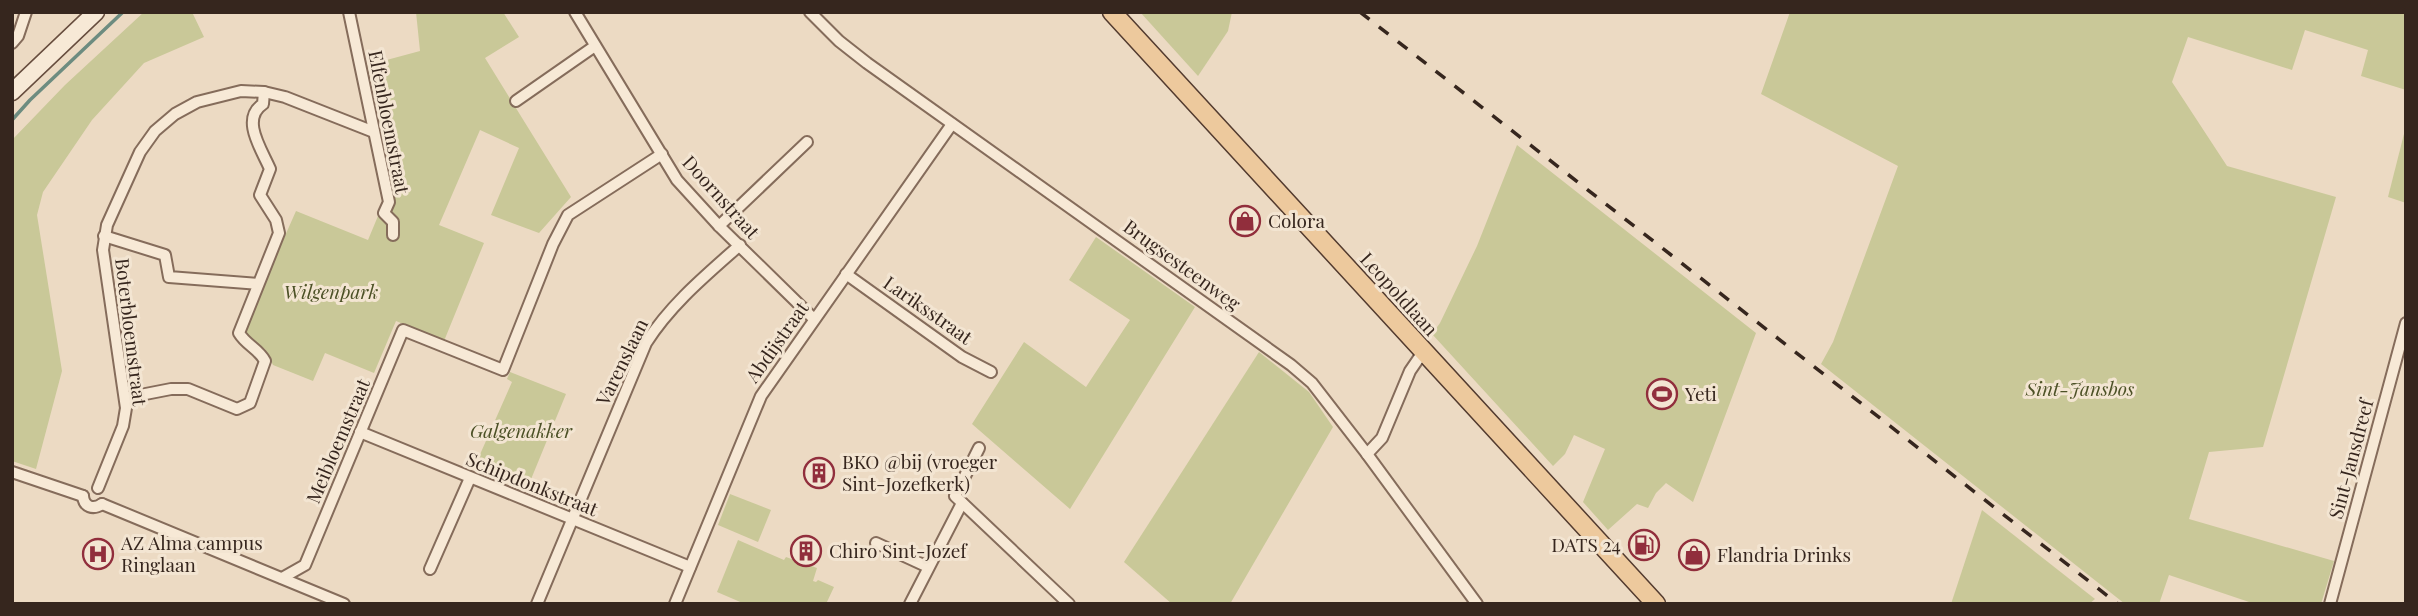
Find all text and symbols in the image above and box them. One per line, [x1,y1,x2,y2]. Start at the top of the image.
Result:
street label: Elfenbloemstraat [363,48,417,196]
street label: Doornstraat [677,149,766,244]
shop icon: Colora [1228,204,1262,238]
place label: Colora [1268,207,1325,233]
street label: Brugsesteenweg [1119,213,1246,316]
street label: Leopoldlaan [1355,246,1445,341]
street label: Boterbloemstraat [110,257,154,407]
street label: Lariksstraat [879,269,978,350]
park label: Wilgenpark [284,278,378,304]
street label: Abdijstraat [738,295,814,388]
street label: Varenslaan [588,313,654,410]
street label: Meibloemstraat [299,374,375,507]
park label: Sint-Jansbos [2025,375,2134,401]
sports icon: Yeti [1645,377,1679,411]
place label: Yeti [1684,380,1717,406]
street label: Sint-Jansdreef [2322,394,2379,522]
park label: Galgenakker [470,417,573,443]
street label: Schipdonkstraat [463,445,602,521]
place label: BKO @bij (vroeger Sint-Jozefkerk) [842,448,998,496]
building icon: BKO @bij (vroeger Sint-Jozefkerk) [802,456,836,490]
fuel station icon: DATS 24 [1627,528,1661,562]
place label: AZ Alma campus Ringlaan [120,529,263,577]
place label: DATS 24 [1551,531,1621,557]
building icon: Chiro Sint-Jozef [789,534,823,568]
hospital icon: AZ Alma campus Ringlaan [81,537,115,571]
place label: Chiro Sint-Jozef [829,537,968,563]
shop icon: Flandria Drinks [1677,538,1711,572]
place label: Flandria Drinks [1717,541,1851,567]

